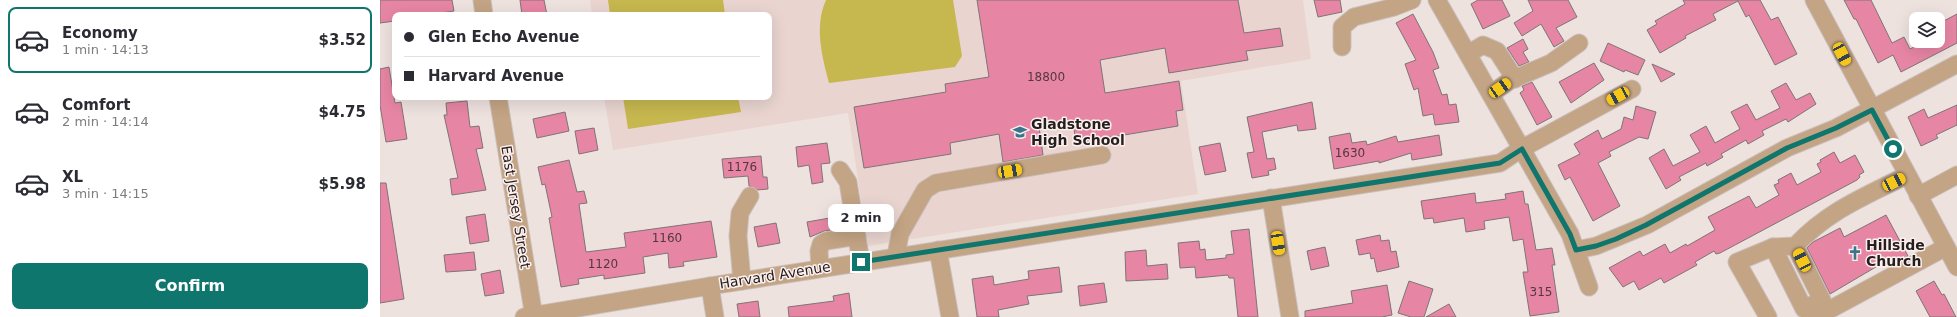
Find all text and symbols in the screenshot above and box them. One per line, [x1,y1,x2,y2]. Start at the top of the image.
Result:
map controls [1909,12,1945,48]
button: layers [1909,12,1945,48]
icon: car [14,22,50,58]
text: Economy [62,24,138,42]
text: Glen Echo Avenue [428,28,579,46]
text: $3.52 [319,31,366,49]
car [1831,41,1853,67]
text: 1 min · 14:13 [62,42,149,57]
text: Harvard Avenue [428,67,564,85]
house number: 18800 [1027,70,1065,84]
car [1487,76,1513,100]
car [1605,85,1631,107]
icon: car [14,94,50,130]
text: Comfort [62,96,130,114]
text: $4.75 [319,103,366,121]
text: 2 min · 14:14 [62,114,149,129]
place label: Gladstone High School [1031,116,1125,148]
school or university icon: Gladstone High School [1012,124,1028,140]
route start [1884,140,1902,158]
street label: East Jersey Street [498,144,534,270]
house number: 1630 [1335,146,1365,160]
house number: 1176 [727,160,757,174]
car [997,163,1023,179]
icon: car [14,166,50,202]
text: XL [62,168,83,186]
car [1881,171,1907,193]
text: $5.98 [319,175,366,193]
text: 3 min · 14:15 [62,186,149,201]
callout: 2 min [828,204,894,232]
text: 2 min [841,210,881,225]
car [1270,230,1286,256]
house number: 1160 [652,231,682,245]
place label: Hillside Church [1866,237,1925,269]
church icon: Hillside Church [1847,245,1863,261]
car [1791,247,1813,273]
route end [852,253,870,271]
house number: 1120 [588,257,618,271]
street label: Harvard Avenue [718,258,832,292]
button: Confirm [12,263,368,309]
house number: 315 [1530,285,1552,299]

